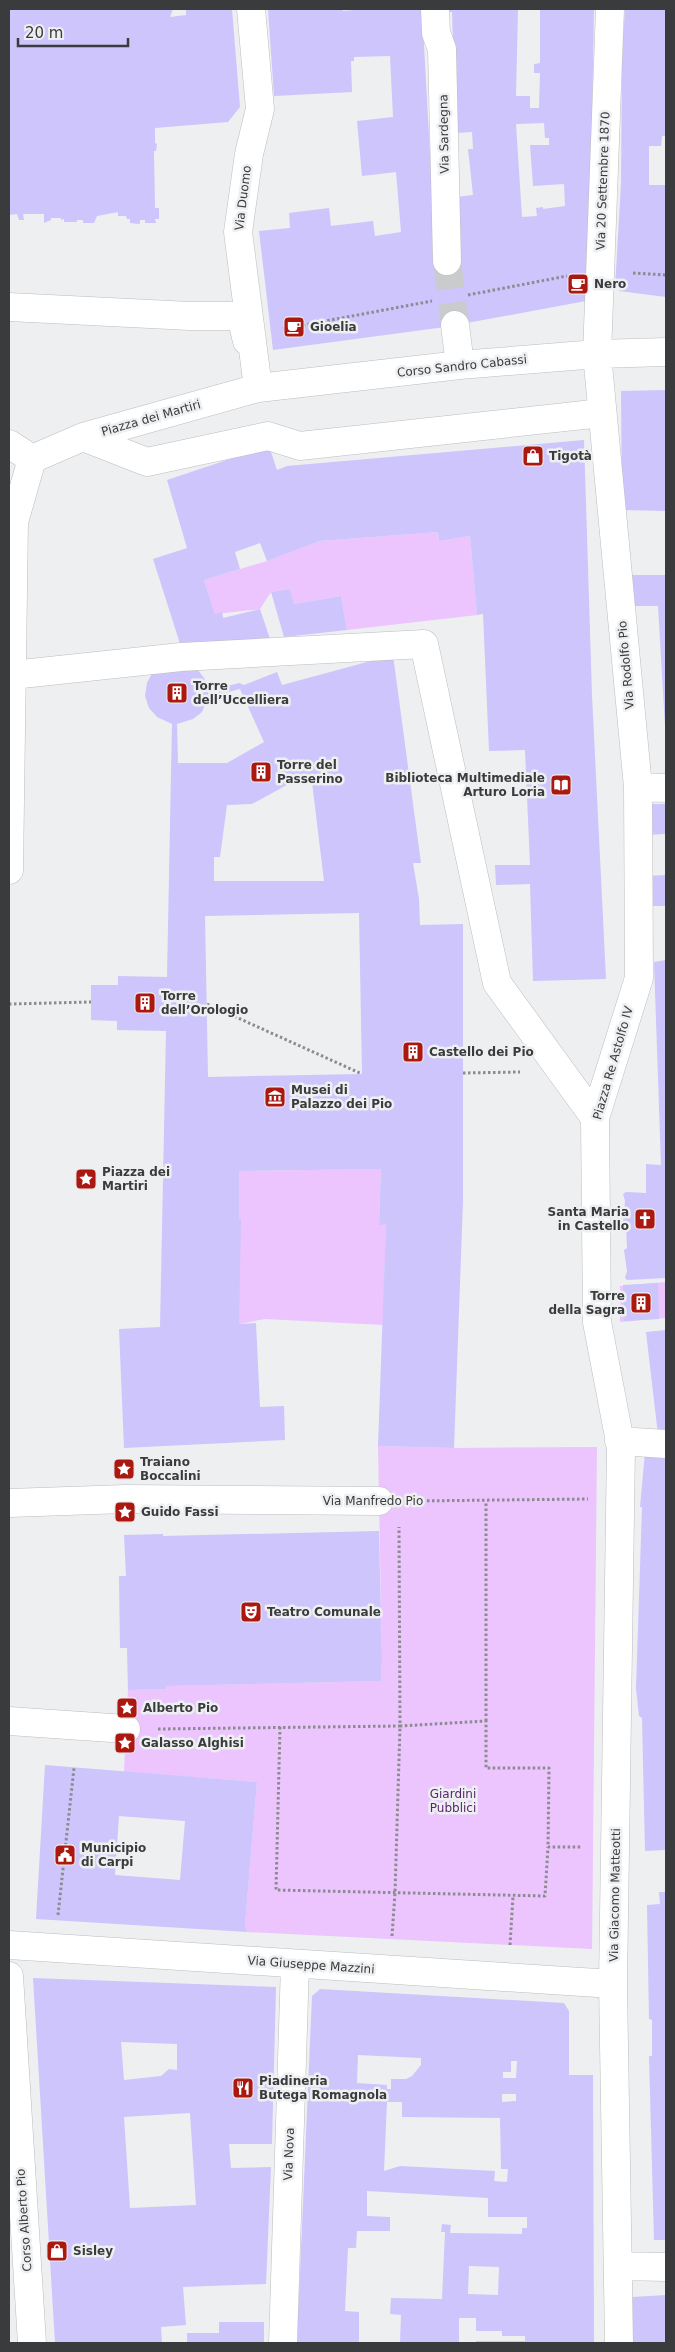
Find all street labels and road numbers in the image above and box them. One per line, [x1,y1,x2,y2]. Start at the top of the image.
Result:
street label: Via Sardegna [436,94,452,174]
street label: Via 20 Settembre 1870 [594,111,612,251]
street label: Via Duomo [232,165,254,231]
street label: Corso Sandro Cabassi [396,352,528,380]
street label: Piazza dei Martiri [100,397,202,439]
street label: Via Rodolfo Pio [615,620,637,710]
street label: Piazza Re Astolfo IV [590,1004,636,1121]
street label: Via Manfredo Pio [323,1494,423,1508]
street label: Via Giacomo Matteotti [607,1828,623,1962]
street label: Via Giuseppe Mazzini [247,1954,375,1976]
street label: Via Nova [281,2127,297,2181]
street label: Corso Alberto Pio [13,2168,35,2272]

